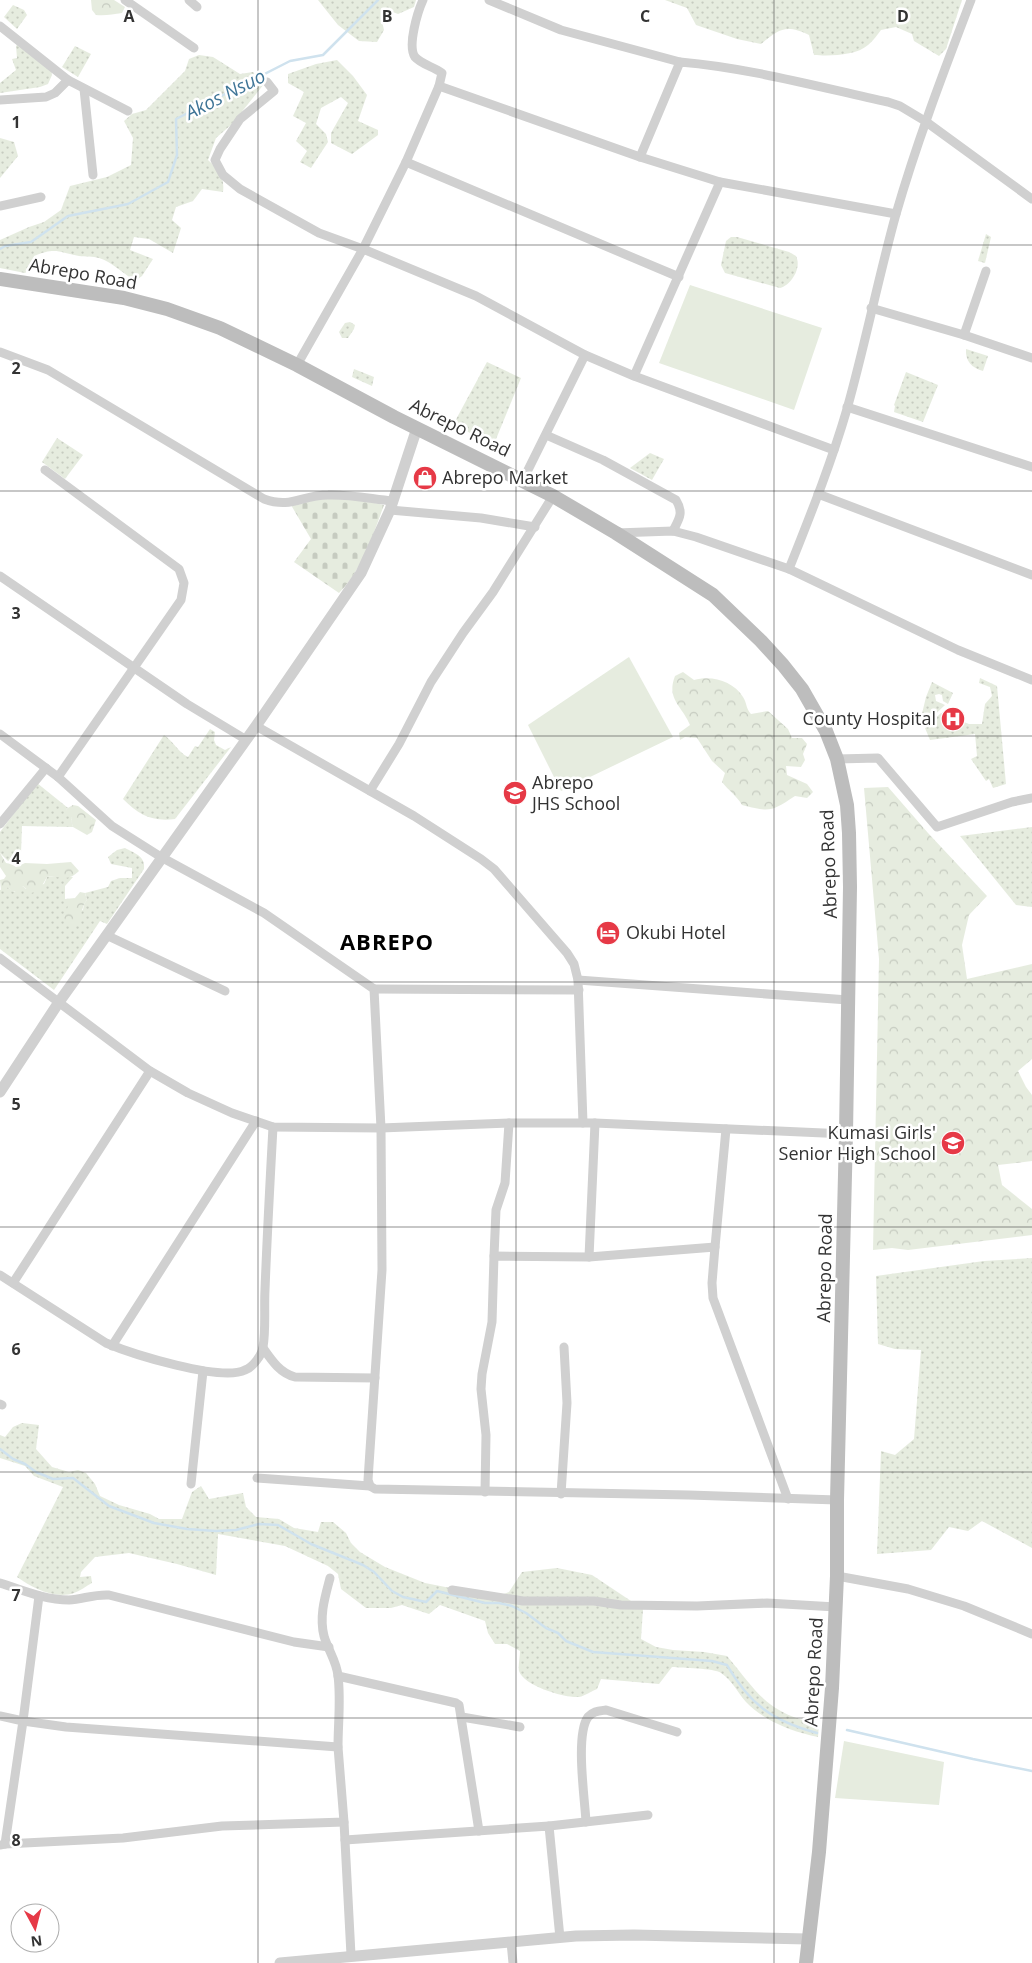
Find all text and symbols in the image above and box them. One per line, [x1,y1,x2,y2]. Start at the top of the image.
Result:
text: A [123,5,135,27]
text: B [382,5,392,27]
text: C [640,5,650,27]
text: D [897,5,909,27]
water label: Akos Nsuo [179,63,270,126]
text: 1 [11,111,21,133]
street label: Abrepo Road [27,252,139,294]
text: 2 [11,357,21,379]
street label: Abrepo Road [406,392,515,462]
shop icon: Abrepo Market [412,465,438,491]
place label: Abrepo Market [442,465,568,489]
text: 3 [11,602,21,624]
place label: County Hospital [802,706,936,730]
hospital icon: County Hospital [940,706,966,732]
place label: Abrepo JHS School [530,770,620,815]
school or university icon: Abrepo JHS School [502,780,528,806]
street label: Abrepo Road [814,809,842,919]
text: 4 [11,847,21,869]
hotel icon: Okubi Hotel [595,920,621,946]
place label: Okubi Hotel [626,920,726,944]
district label: ABREPO [340,926,434,956]
text: 5 [11,1093,21,1115]
place label: Kumasi Girls' Senior High School [779,1120,936,1165]
school or university icon: Kumasi Girls' Senior High School [940,1130,966,1156]
street label: Abrepo Road [811,1213,837,1323]
text: 6 [11,1338,21,1360]
text: 7 [11,1584,21,1606]
street label: Abrepo Road [798,1617,828,1727]
text: 8 [11,1829,21,1851]
north arrow [10,1903,60,1953]
text: N [30,1931,43,1952]

